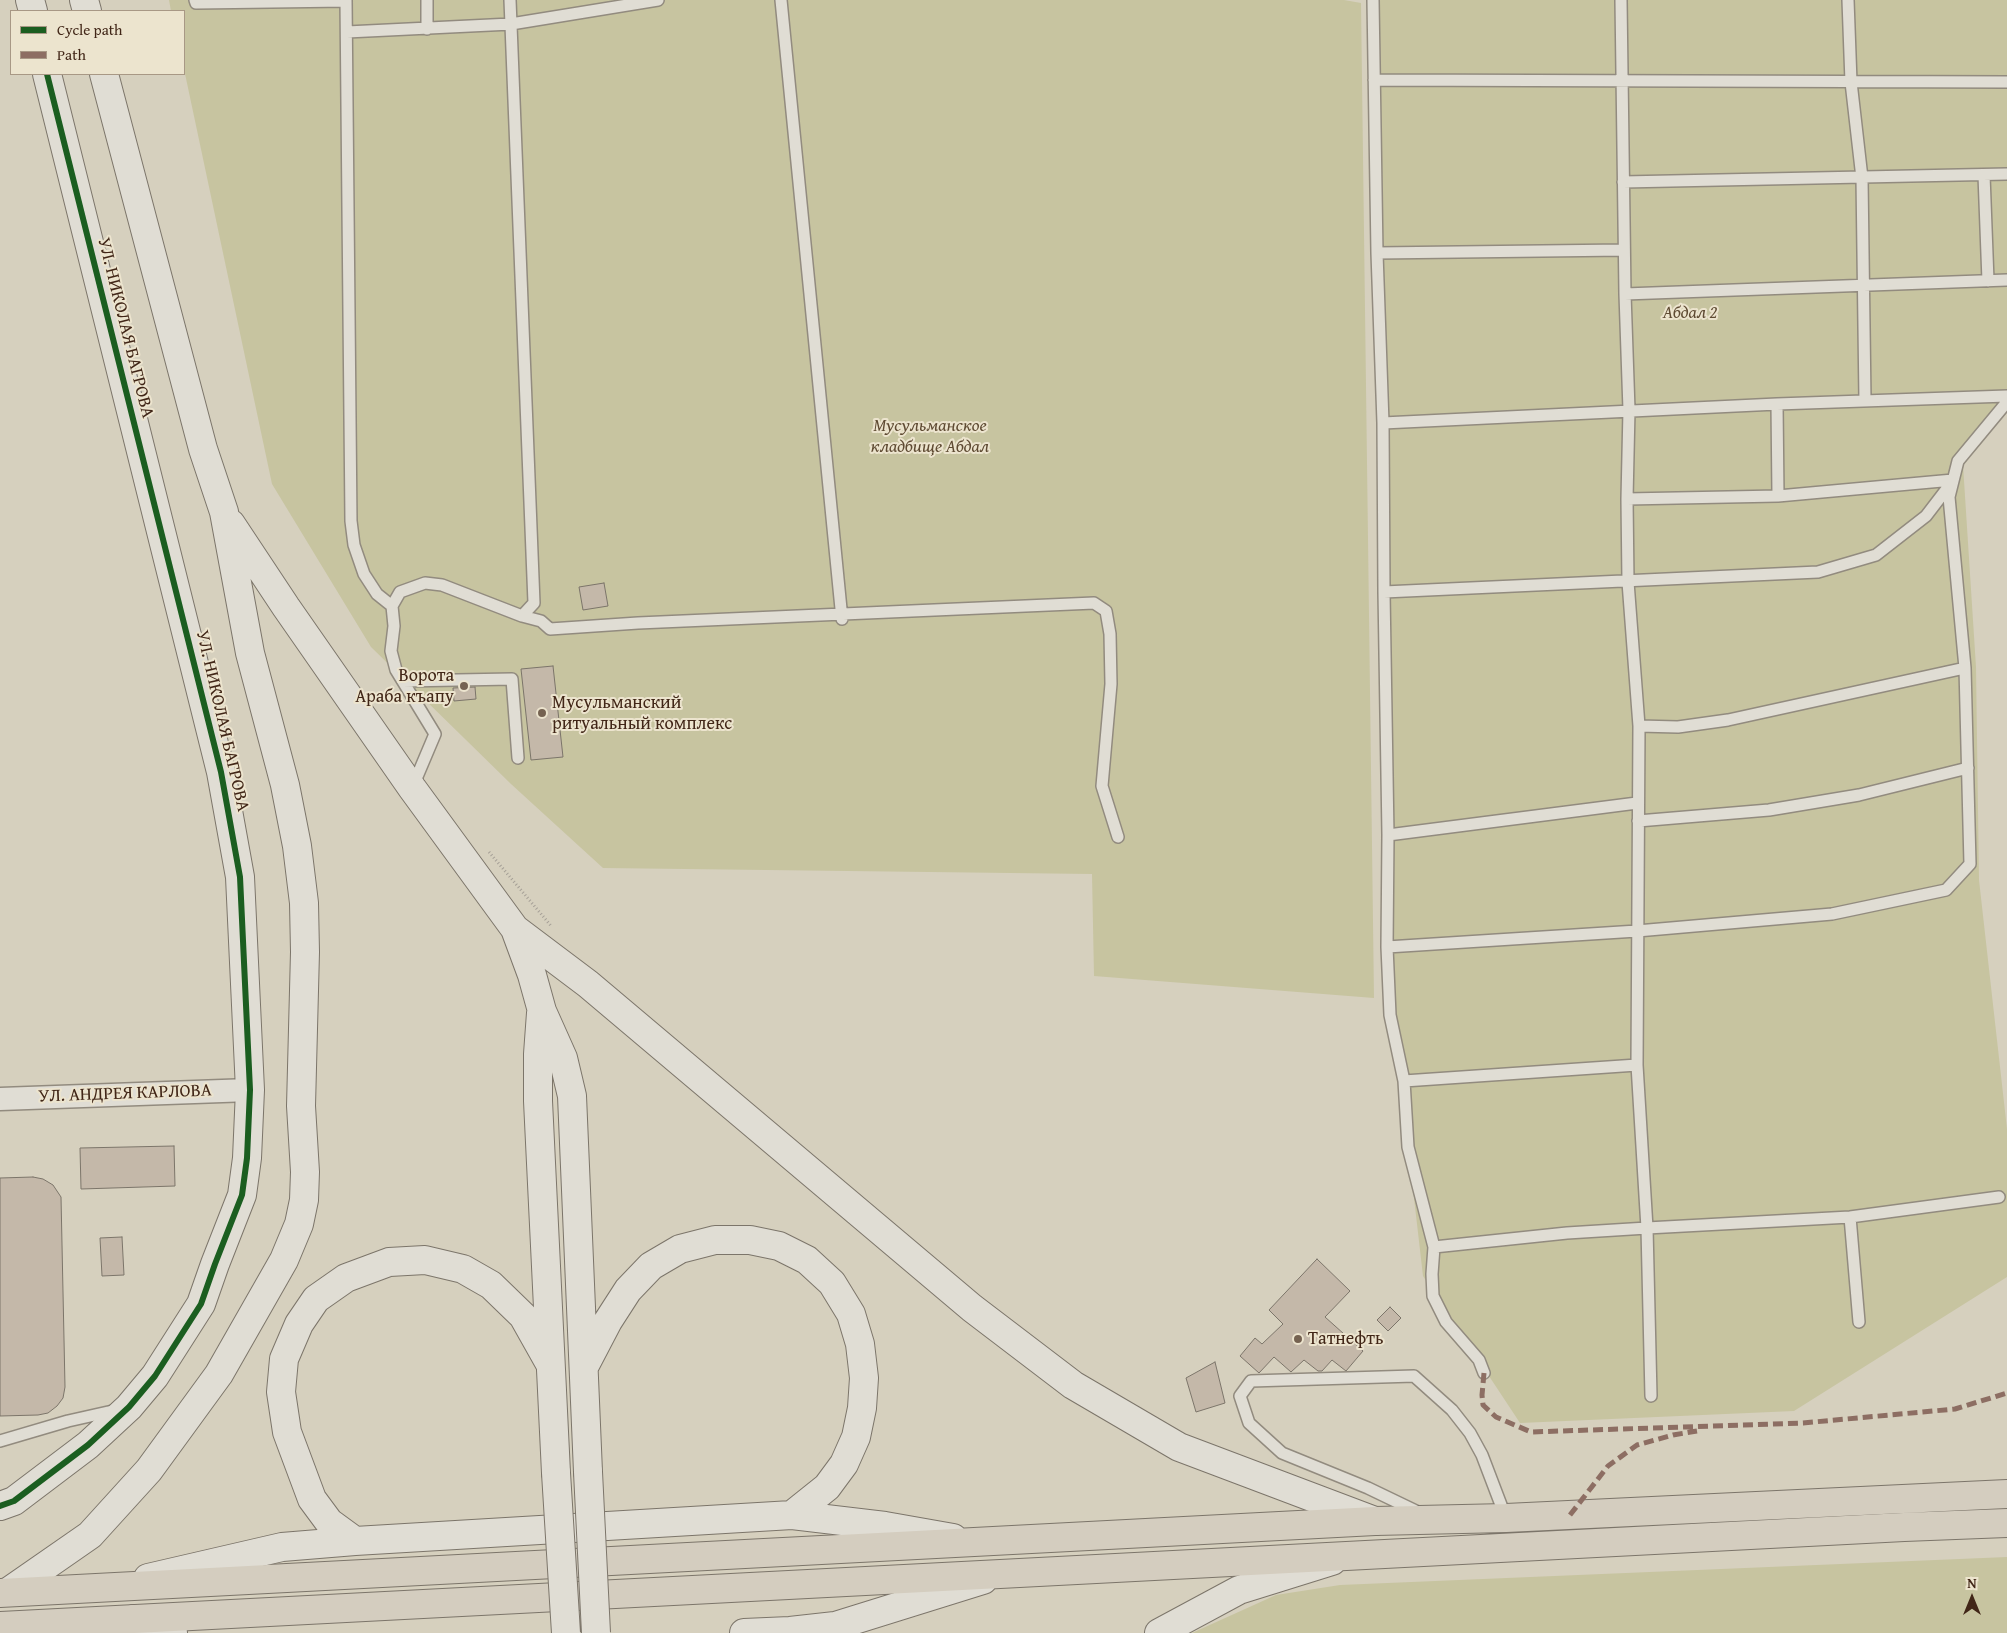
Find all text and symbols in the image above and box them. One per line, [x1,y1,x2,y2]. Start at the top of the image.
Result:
legend [10,10,185,75]
text: Cycle path [57,19,123,40]
text: Path [57,44,86,65]
street label: УЛ. НИКОЛАЯ БАГРОВА [92,236,158,420]
park label: Абдал 2 [1663,302,1717,324]
park label: Мусульманское кладбище Абдал [871,415,989,458]
street label: УЛ. НИКОЛАЯ БАГРОВА [191,628,253,814]
place label: Ворота Араба къапу [355,665,454,708]
marker: Ворота Араба къапу [458,680,470,692]
place label: Мусульманский ритуальный комплекс [552,692,732,734]
marker: Мусульманский ритуальный комплекс [536,707,548,719]
street label: УЛ. АНДРЕЯ КАРЛОВА [38,1080,212,1108]
place label: Татнефть [1308,1328,1383,1350]
marker: Татнефть [1292,1333,1304,1345]
north arrow [1947,1573,1997,1623]
text: N [1967,1573,1977,1593]

